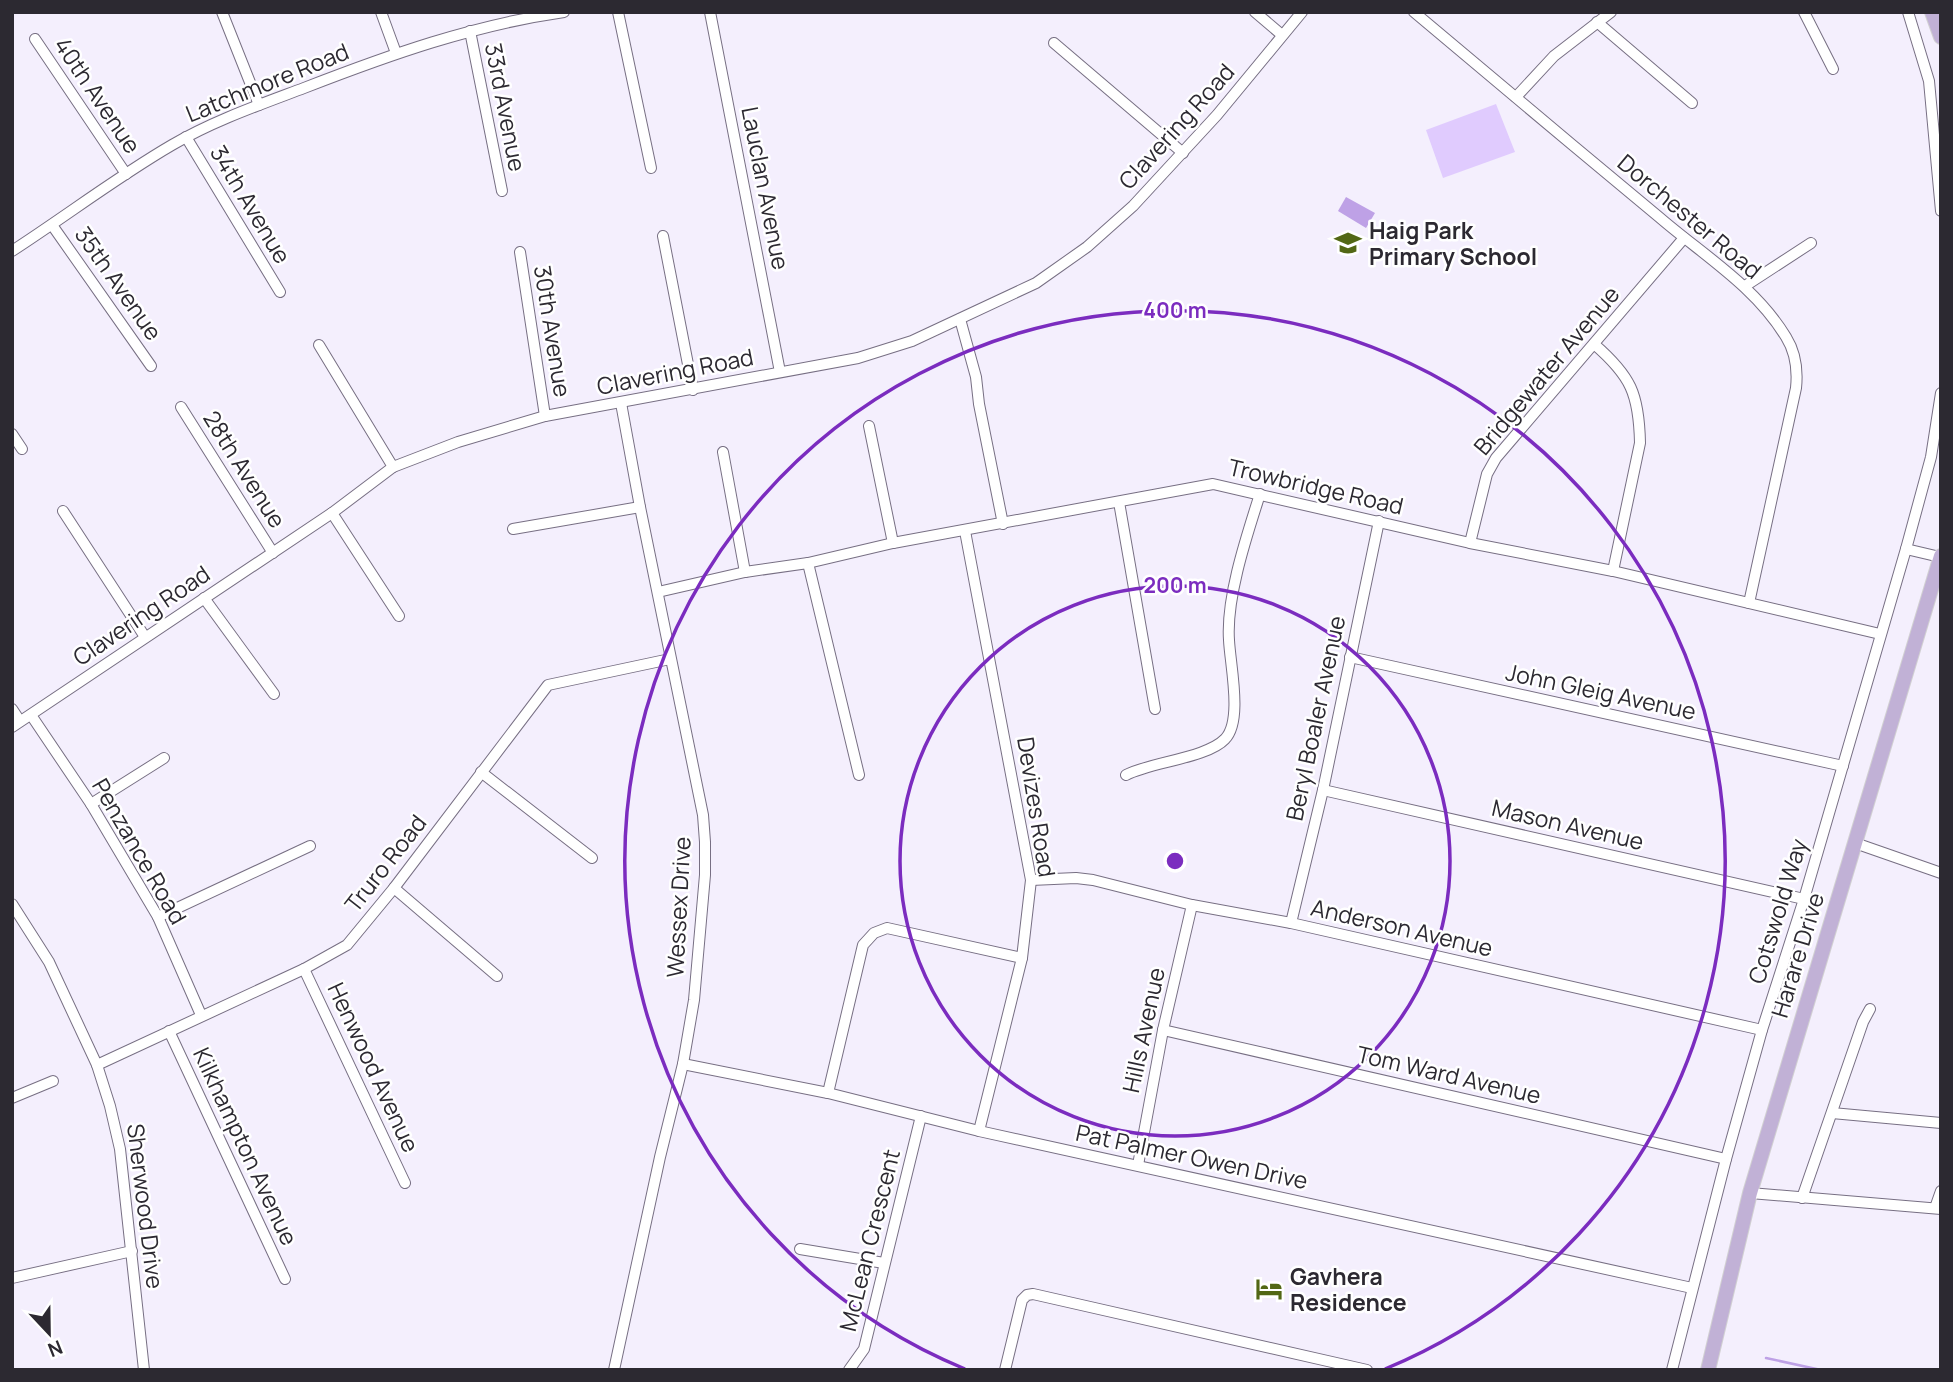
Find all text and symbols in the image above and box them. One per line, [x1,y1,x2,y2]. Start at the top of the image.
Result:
street label: 40th Avenue [47,31,149,159]
street label: Latchmore Road [181,35,353,129]
street label: 33rd Avenue [478,40,534,174]
street label: Clavering Road [1111,56,1241,196]
street label: Lauclan Avenue [734,104,798,272]
street label: 34th Avenue [203,139,299,269]
street label: Dorchester Road [1611,146,1769,286]
place label: Haig Park Primary School [1369,214,1537,272]
street label: 35th Avenue [68,220,170,346]
school or university icon: Haig Park Primary School [1333,228,1363,258]
street label: 30th Avenue [527,263,579,399]
street label: Bridgewater Avenue [1466,279,1626,461]
text: 400 m [1143,296,1207,324]
street label: Clavering Road [594,340,756,402]
street label: 28th Avenue [196,404,294,534]
street label: Trowbridge Road [1225,450,1407,522]
street label: Clavering Road [66,557,216,673]
text: 200 m [1143,571,1207,599]
street label: Beryl Boaler Avenue [1278,613,1352,823]
street label: John Gleig Avenue [1503,655,1699,727]
street label: Devizes Road [1010,735,1064,879]
street label: Penzance Road [85,772,195,930]
street label: Mason Avenue [1489,791,1647,857]
street label: Truro Road [337,808,433,918]
street label: Cotswold Way [1740,835,1814,987]
street label: Wessex Drive [658,836,698,978]
centre of rings [1163,849,1187,873]
street label: Harare Drive [1763,889,1831,1021]
street label: Anderson Avenue [1308,891,1496,963]
street label: Hills Avenue [1114,964,1172,1096]
street label: Henwood Avenue [321,977,427,1157]
street label: Tom Ward Avenue [1354,1037,1544,1111]
street label: Kilkhampton Avenue [186,1042,306,1250]
street label: Pat Palmer Owen Drive [1073,1116,1311,1196]
street label: Sherwood Drive [120,1122,172,1290]
street label: McLean Crescent [831,1146,907,1334]
place label: Gavhera Residence [1290,1260,1407,1318]
hotel icon: Gavhera Residence [1254,1274,1284,1304]
north arrow [14,1298,84,1368]
text: N [44,1334,67,1363]

